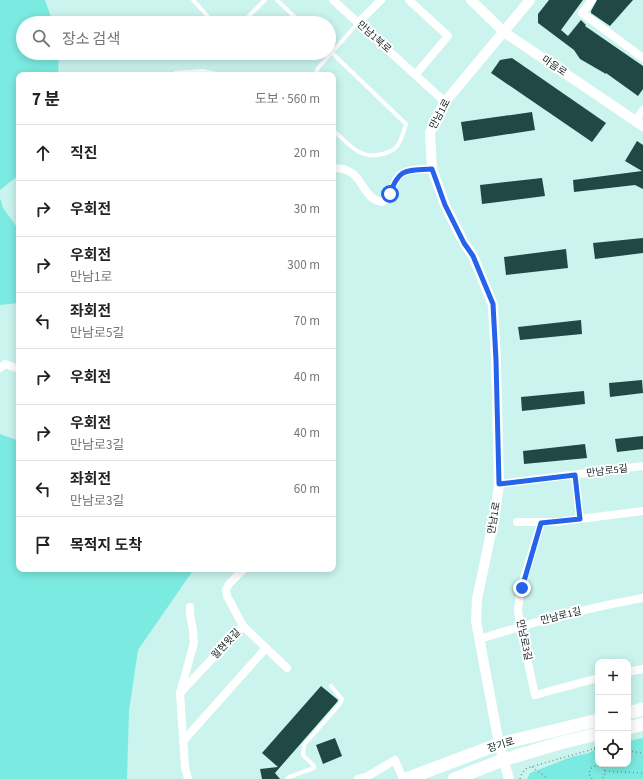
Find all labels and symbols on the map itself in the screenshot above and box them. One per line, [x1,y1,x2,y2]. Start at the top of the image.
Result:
street label: 만남1북로 [354,18,394,56]
street label: 마음로 [539,52,569,80]
street label: 만남1로 [426,96,454,132]
route start [381,185,399,203]
street label: 만남로5길 [585,462,629,480]
street label: 만남1로 [484,501,504,535]
route end [513,579,531,597]
street label: 만남로1길 [539,604,583,628]
street label: 만남로3길 [513,618,535,662]
street label: 월현윗길 [208,626,244,662]
street label: 장기로 [486,734,516,756]

